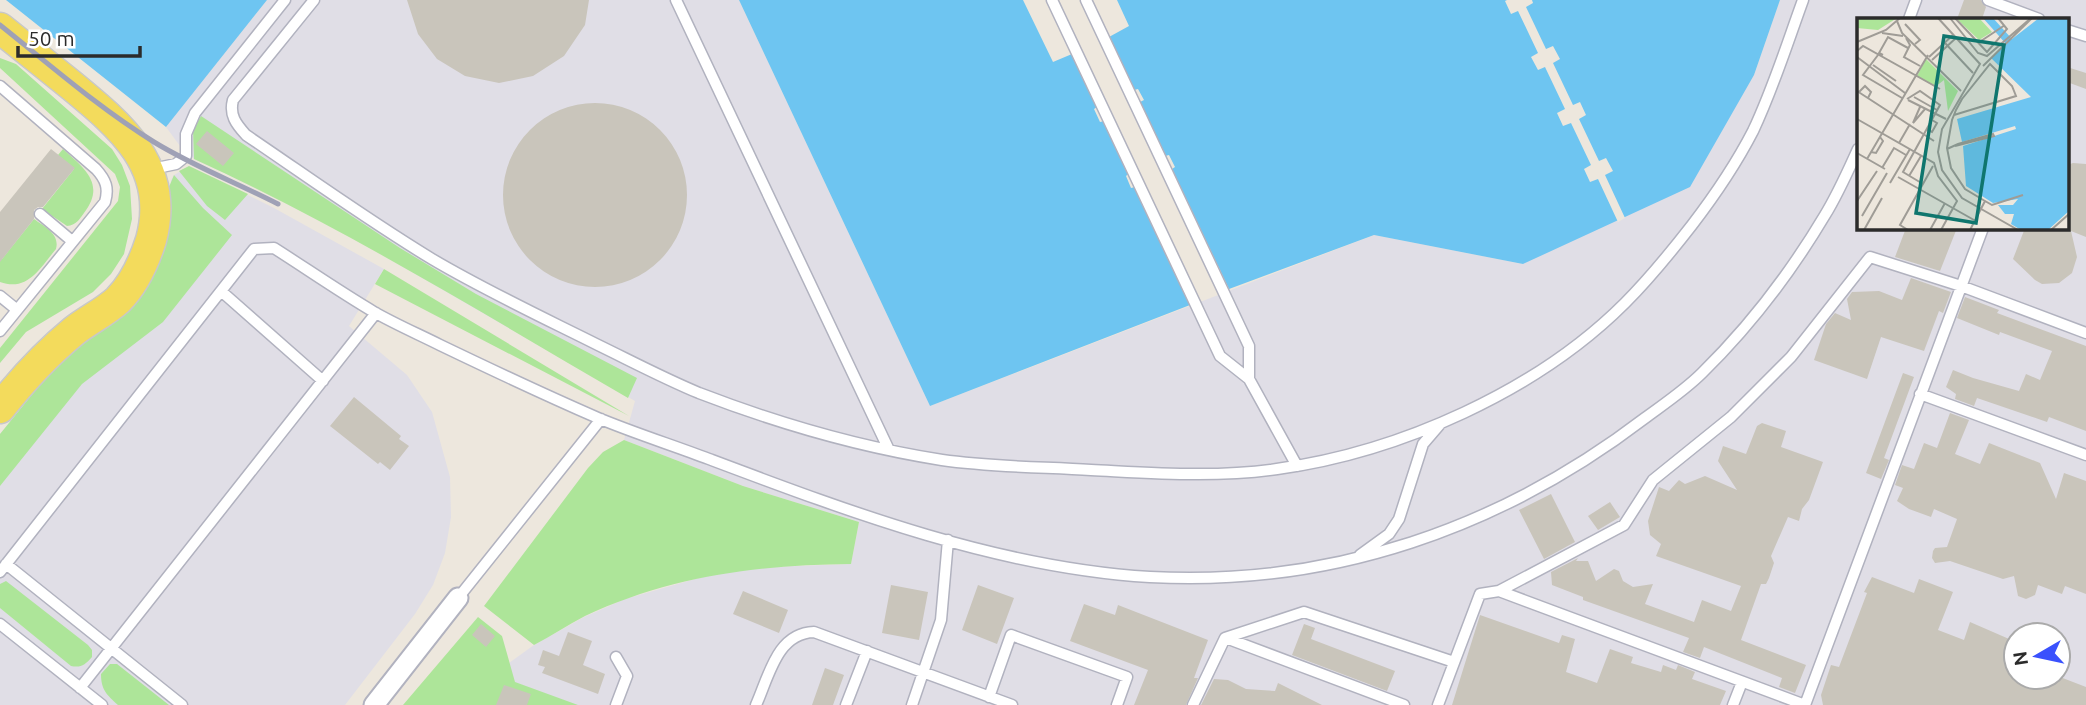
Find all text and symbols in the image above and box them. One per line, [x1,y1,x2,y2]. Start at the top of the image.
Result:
scale bar [18,14,140,58]
inset map [1857,18,2068,229]
text: 50 m [28,26,75,50]
north arrow [2002,621,2072,691]
text: N [2008,650,2032,667]

